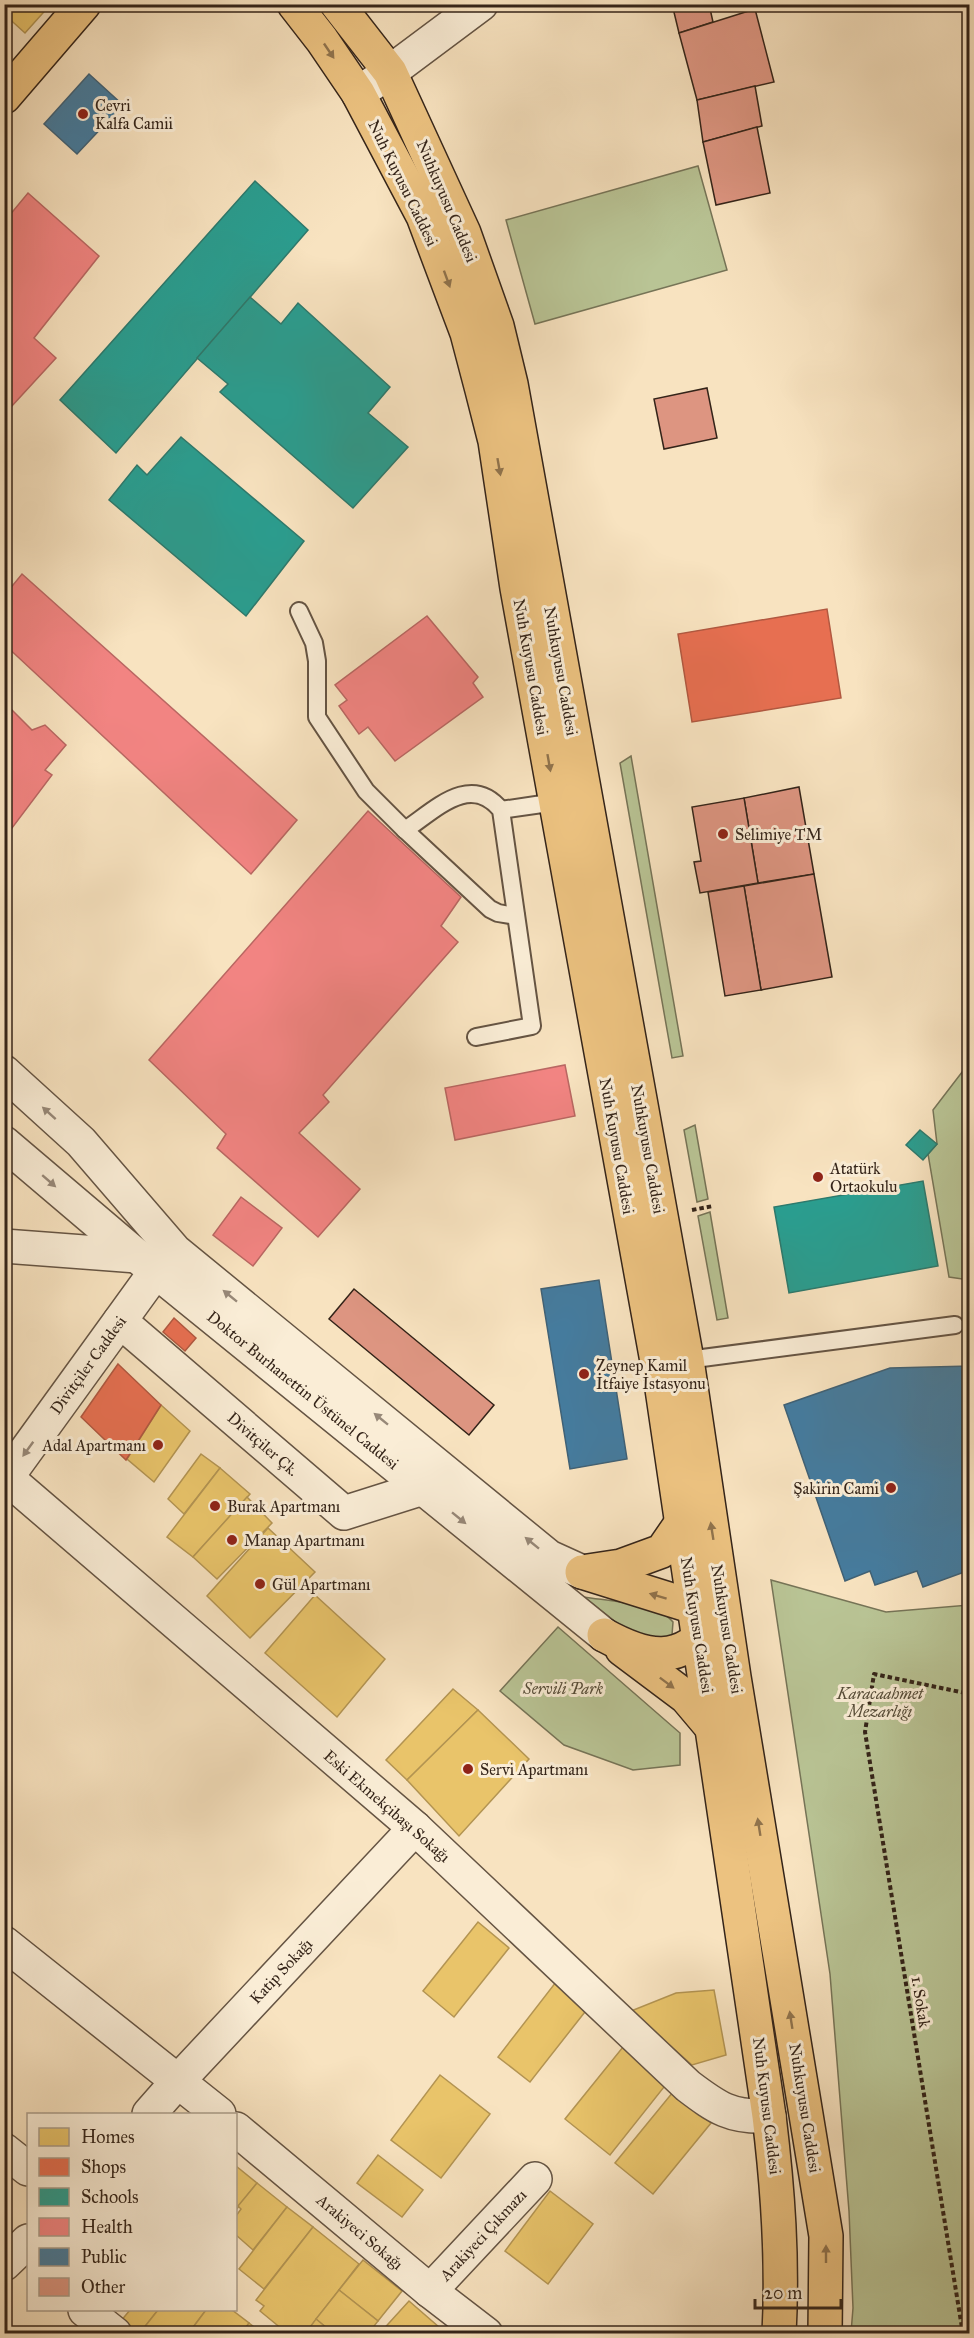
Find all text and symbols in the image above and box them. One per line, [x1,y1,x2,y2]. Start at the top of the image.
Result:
one-way arrow [323,43,334,59]
place label: Cevri Kalfa Camii [95,96,174,133]
marker: Cevri Kalfa Camii [76,107,90,121]
street label: Nuh Kuyusu Caddesi [364,117,442,250]
street label: Nuhkuyusu Caddesi [413,137,482,266]
one-way arrow [443,271,453,289]
one-way arrow [495,458,504,477]
street label: Nuh Kuyusu Caddesi [510,597,552,737]
street label: Nuhkuyusu Caddesi [540,605,582,738]
one-way arrow [544,754,553,773]
place label: Selimiye TM [735,825,822,844]
marker: Selimiye TM [716,827,730,841]
street label: Nuh Kuyusu Caddesi [596,1076,638,1216]
street label: Nuhkuyusu Caddesi [627,1083,669,1216]
one-way arrow [42,1106,57,1120]
place label: Atatürk Ortaokulu [829,1159,898,1196]
marker: Atatürk Ortaokulu [811,1170,825,1184]
one-way arrow [41,1174,56,1187]
one-way arrow [223,1290,238,1303]
street label: Doktor Burhanettin Üstünel Caddesi [203,1306,404,1474]
street label: Divitçiler Caddesi [46,1312,130,1418]
place label: Zeynep Kamil İtfaiye İstasyonu [596,1356,706,1393]
marker: Zeynep Kamil İtfaiye İstasyonu [577,1367,591,1381]
street label: Divitçiler Çk. [224,1408,302,1480]
one-way arrow [373,1413,389,1426]
place label: Adal Apartmanı [41,1436,147,1455]
marker: Adal Apartmanı [151,1438,165,1452]
one-way arrow [22,1441,34,1457]
place label: Şakirin Cami [793,1479,880,1498]
marker: Şakirin Cami [884,1481,898,1495]
place label: Burak Apartmanı [227,1497,341,1516]
marker: Burak Apartmanı [208,1499,222,1513]
one-way arrow [451,1511,467,1524]
one-way arrow [707,1522,716,1541]
place label: Manap Apartmanı [244,1531,365,1550]
marker: Manap Apartmanı [225,1533,239,1547]
one-way arrow [525,1537,540,1550]
street label: Nuh Kuyusu Caddesi [677,1555,717,1695]
street label: Nuhkuyusu Caddesi [707,1563,747,1696]
place label: Gül Apartmanı [272,1575,371,1594]
marker: Gül Apartmanı [253,1577,267,1591]
one-way arrow [649,1591,667,1600]
one-way arrow [660,1677,675,1689]
park label: Servili Park [522,1679,603,1698]
park label: Karacaahmet Mezarlığı [836,1684,924,1721]
street label: Eski Ekmekçibaşı Sokağı [319,1746,455,1867]
place label: Servi Apartmanı [480,1760,589,1779]
marker: Servi Apartmanı [461,1762,475,1776]
one-way arrow [754,1818,763,1837]
street label: Katip Sokağı [246,1934,317,2009]
street label: 1. Sokak [908,1975,935,2030]
one-way arrow [786,2010,795,2029]
street label: Nuh Kuyusu Caddesi [749,2036,785,2176]
street label: Nuhkuyusu Caddesi [785,2042,825,2175]
legend [27,2113,237,2311]
text: Homes [81,2126,135,2148]
text: Shops [81,2156,126,2178]
street label: Arakiyeci Çıkmazı [435,2185,531,2286]
text: Schools [81,2186,139,2208]
street label: Arakiyeci Sokağı [311,2190,408,2275]
text: Health [81,2216,133,2238]
one-way arrow [821,2245,831,2264]
text: Public [81,2246,127,2268]
scale bar [755,2272,840,2310]
text: Other [81,2276,126,2298]
text: 20 m [764,2282,802,2304]

